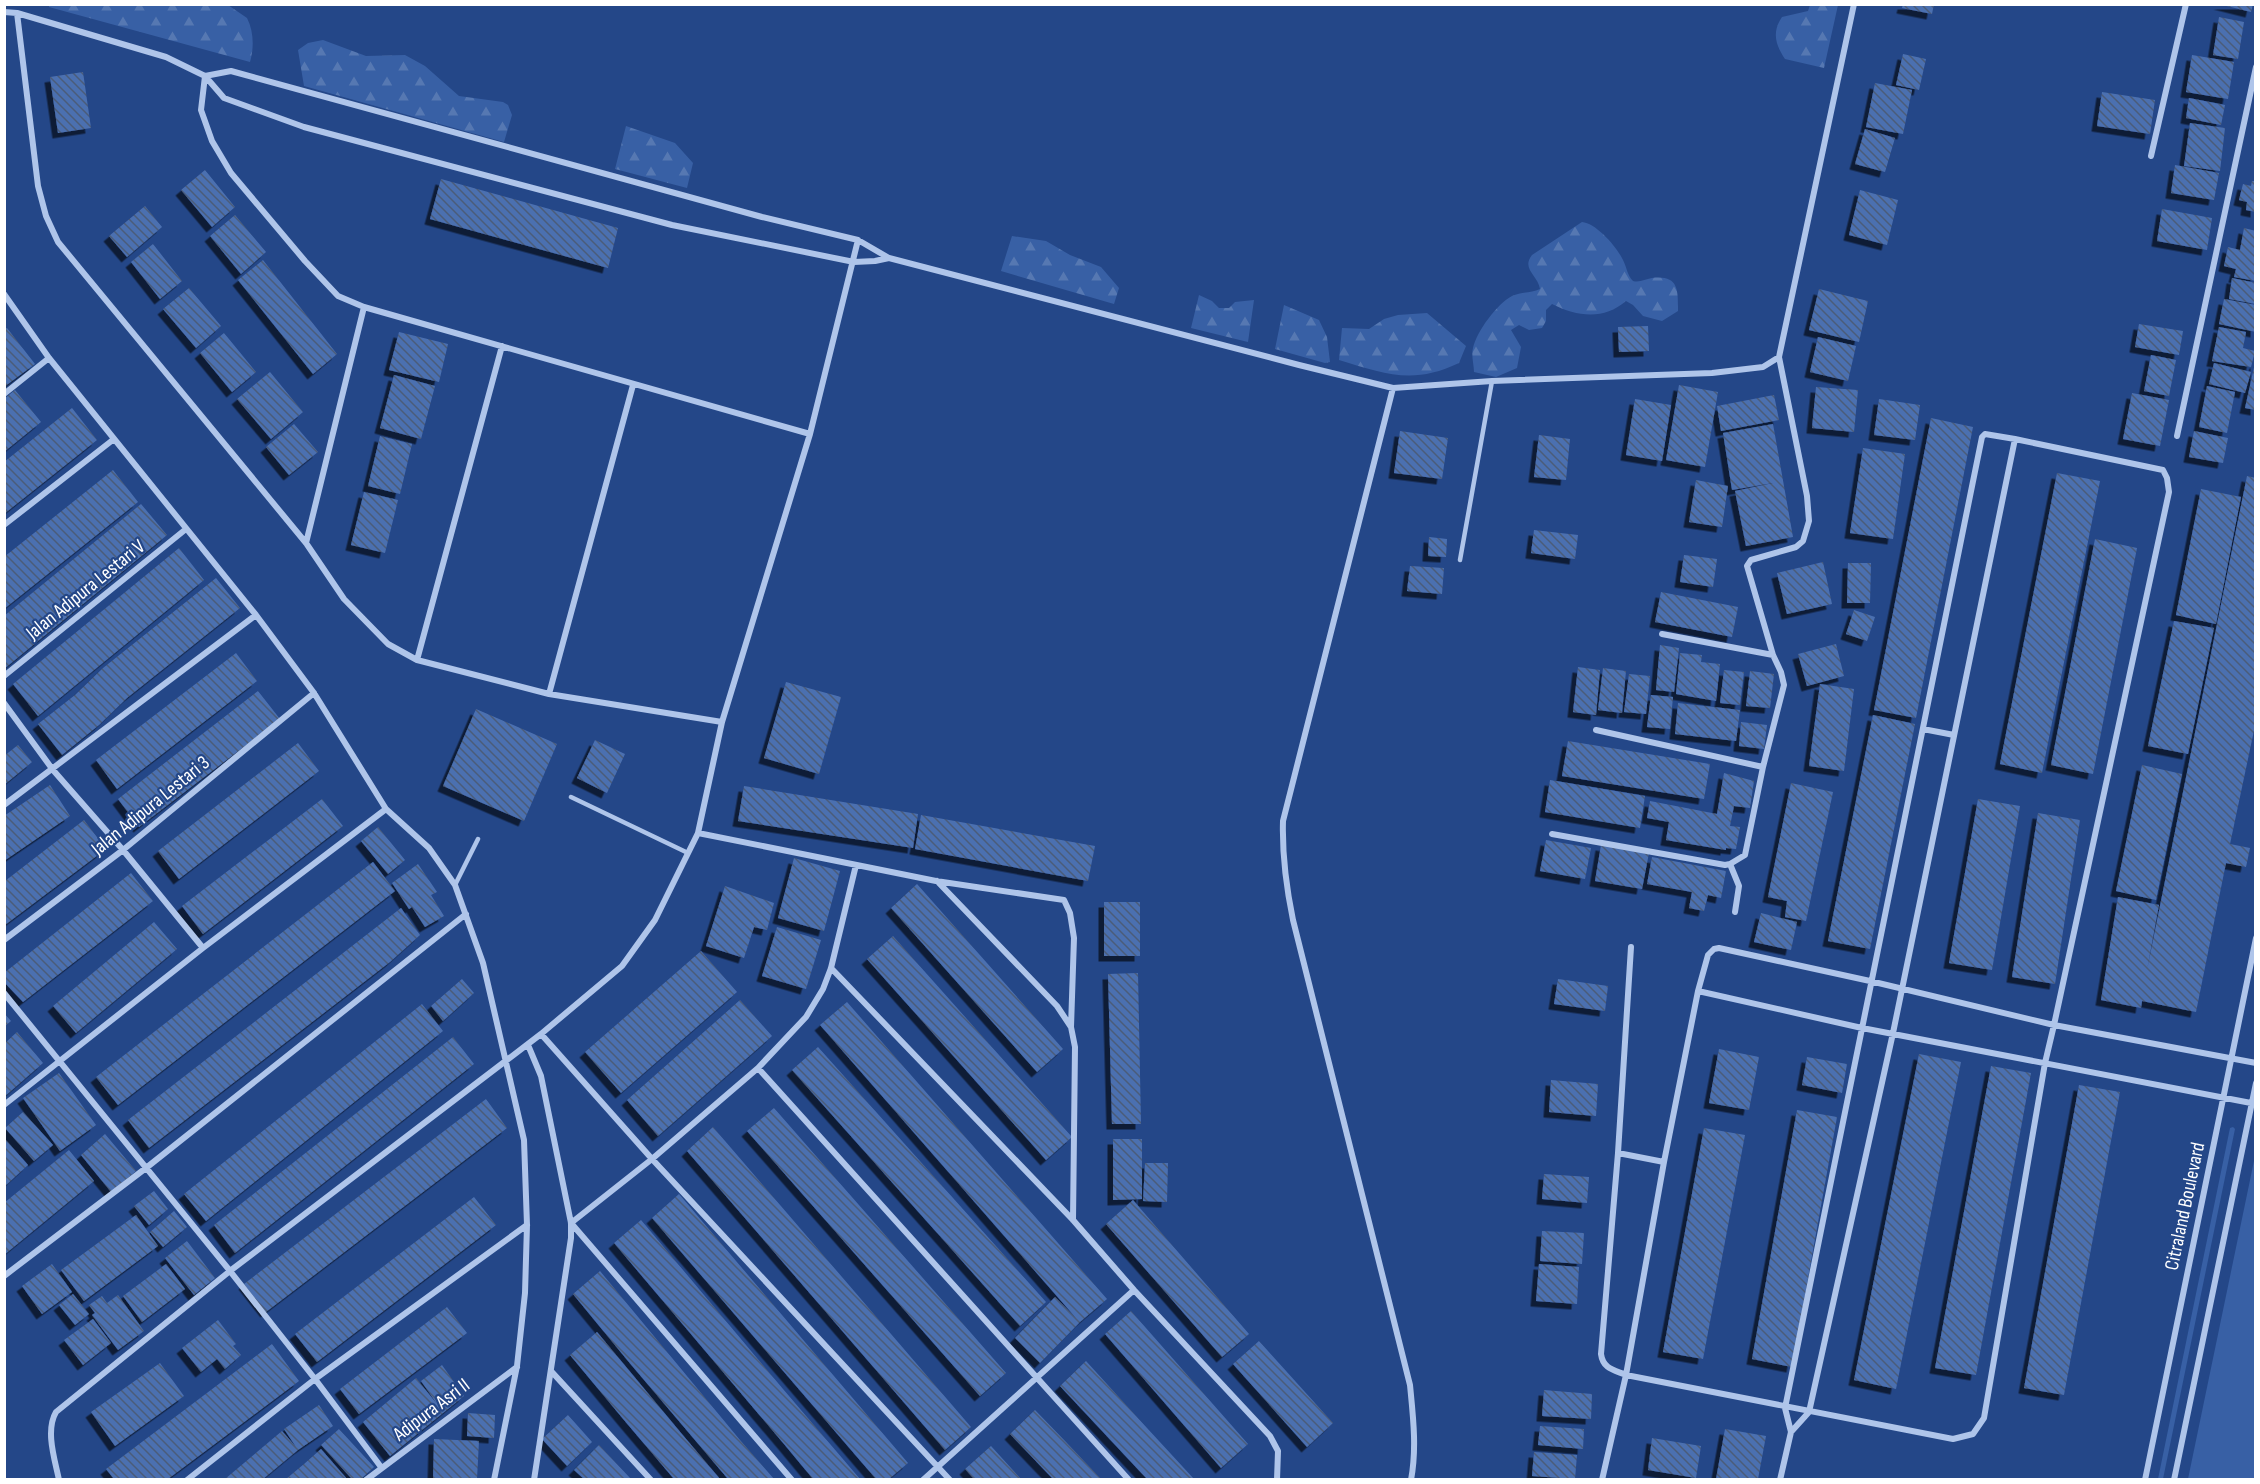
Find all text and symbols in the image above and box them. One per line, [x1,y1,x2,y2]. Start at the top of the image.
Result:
street label: Jalan Adipura Lestari V [21,535,150,646]
street label: Jalan Adipura Lestari 3 [86,751,215,861]
street label: Citraland Boulevard [2160,1140,2210,1272]
street label: Adipura Asri II [388,1373,475,1447]

